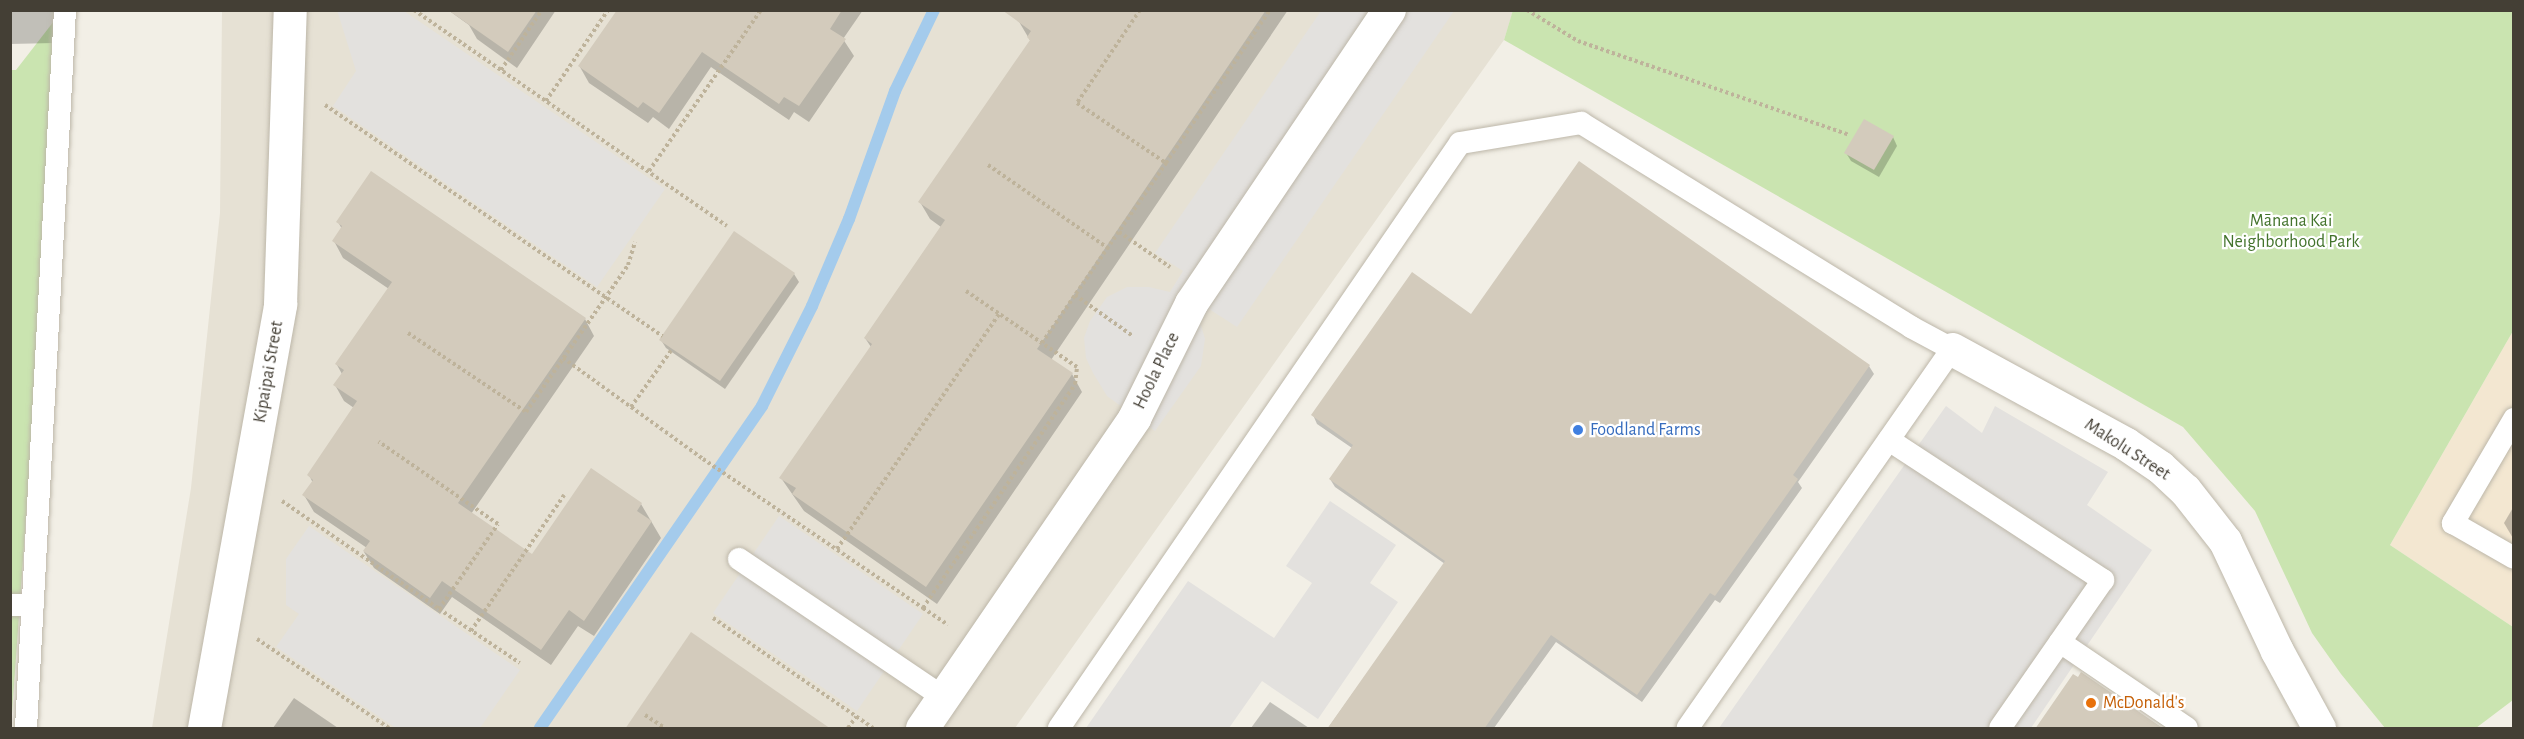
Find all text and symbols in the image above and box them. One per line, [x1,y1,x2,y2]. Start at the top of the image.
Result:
park label: Mānana Kai Neighborhood Park [2223,211,2359,254]
street label: Kipaipai Street [249,319,289,425]
street label: Hoola Place [1129,329,1185,413]
street label: Makolu Street [2080,414,2174,486]
place label: Foodland Farms [1590,419,1701,441]
marker: Foodland Farms [1571,423,1585,437]
place label: McDonald's [2103,692,2185,714]
marker: McDonald's [2084,696,2098,710]

